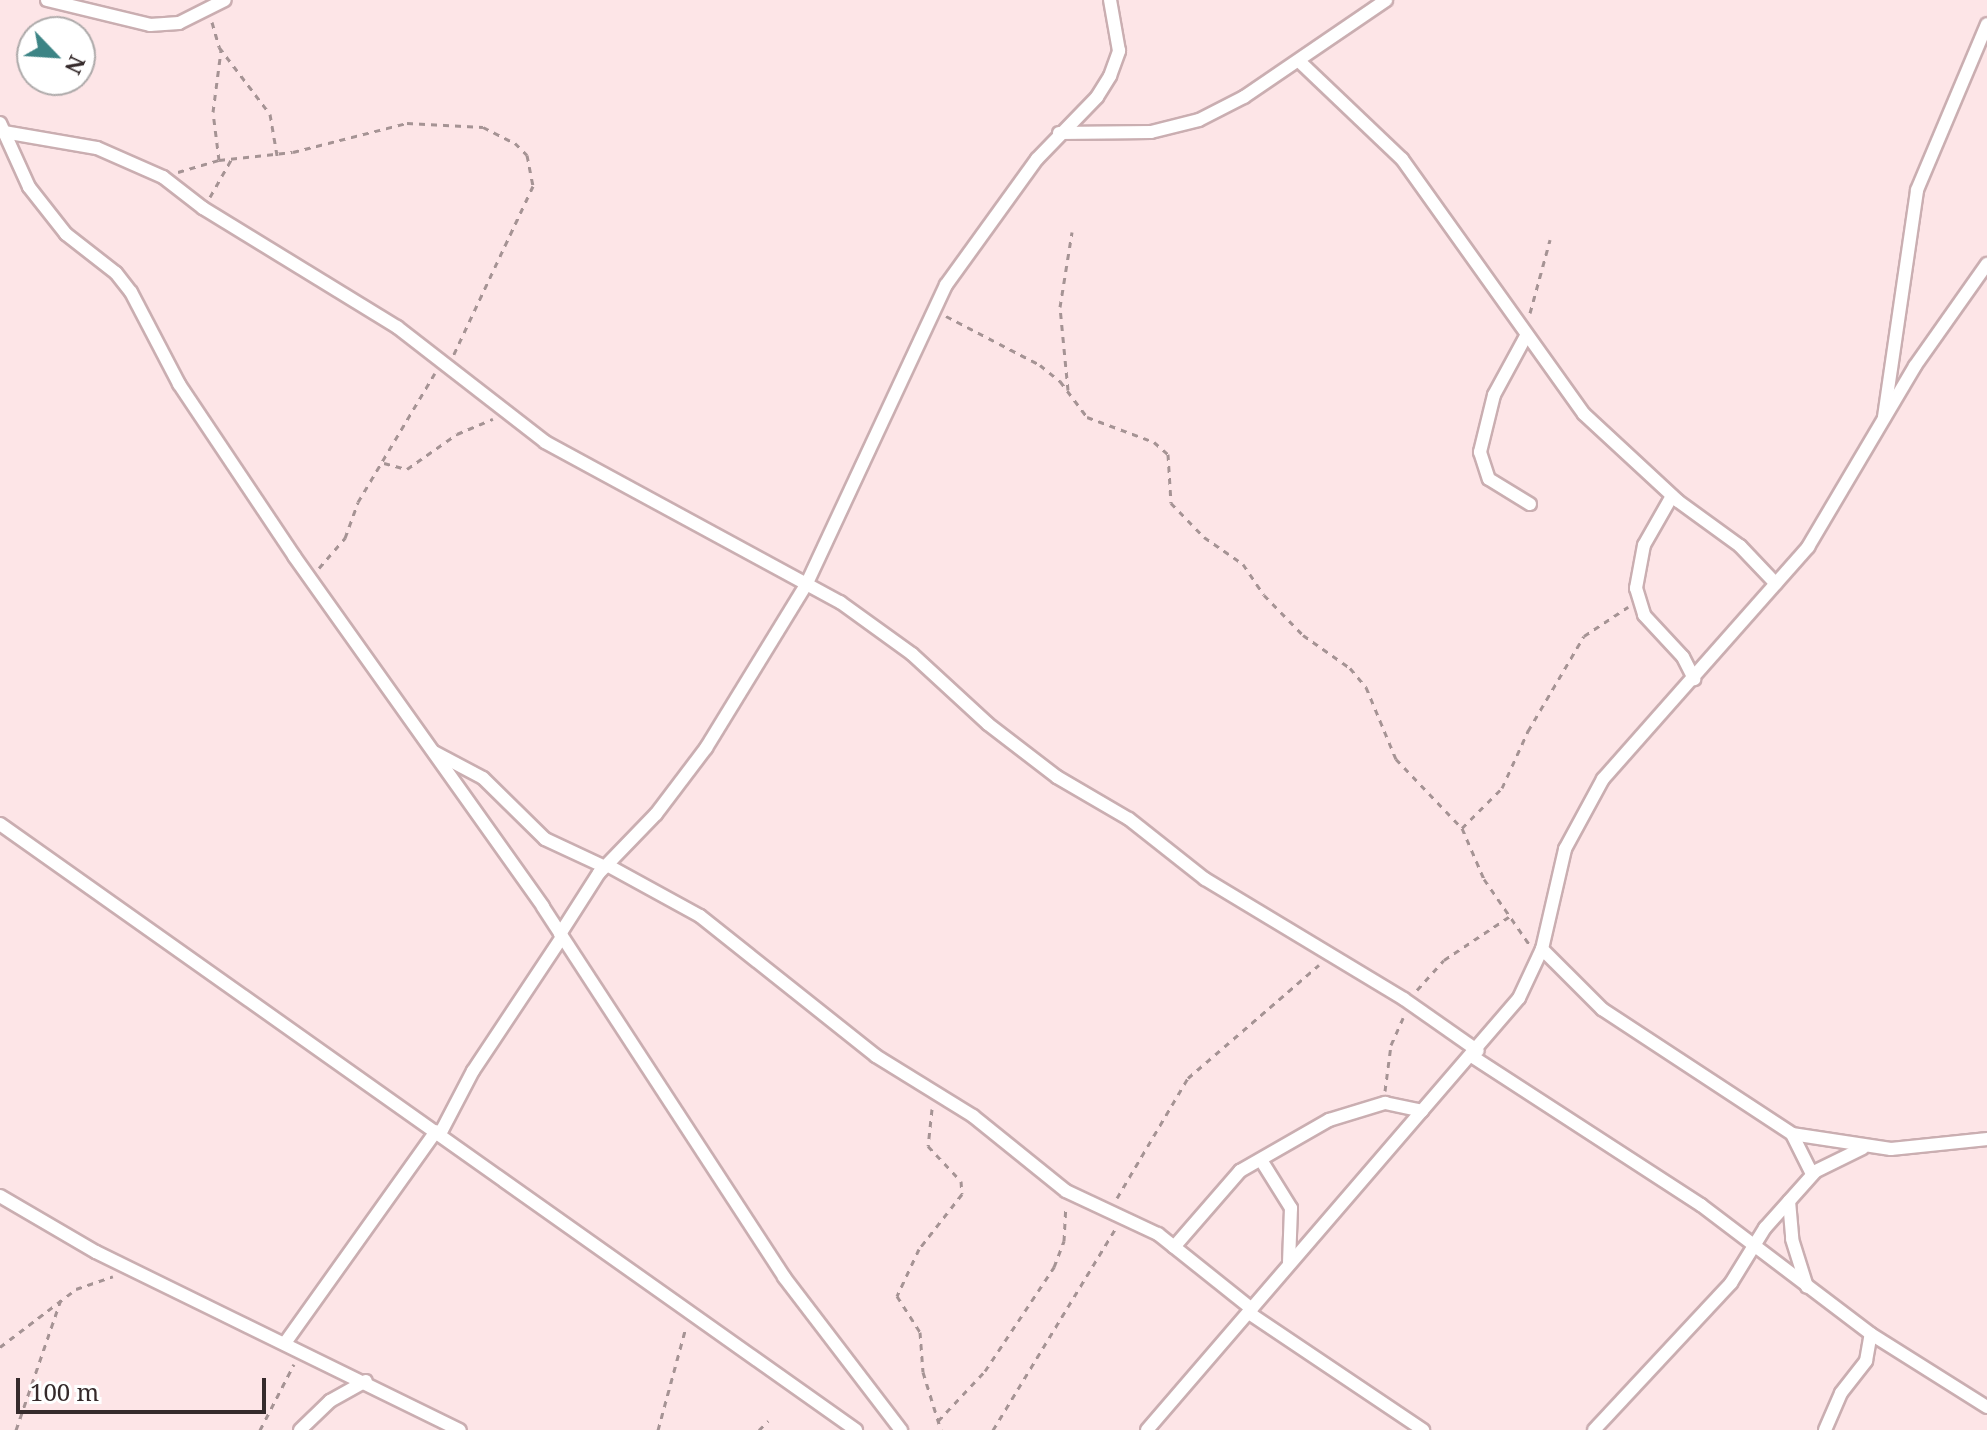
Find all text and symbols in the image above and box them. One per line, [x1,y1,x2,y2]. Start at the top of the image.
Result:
north arrow [16,16,96,96]
text: N [59,51,93,79]
scale bar [20,1362,270,1412]
text: 100 m [30,1375,99,1408]

